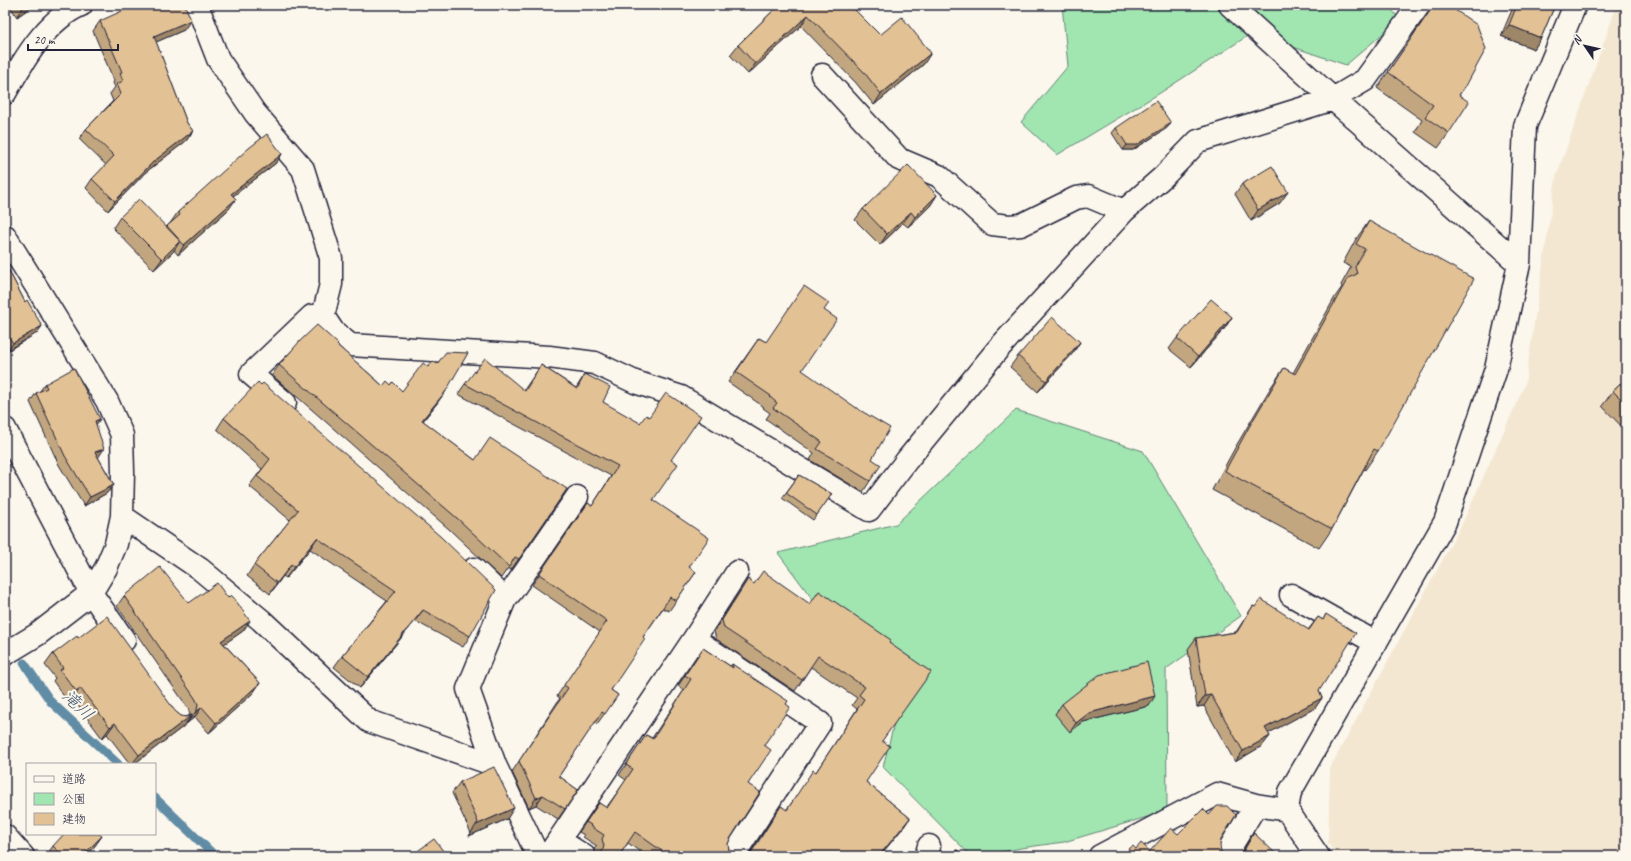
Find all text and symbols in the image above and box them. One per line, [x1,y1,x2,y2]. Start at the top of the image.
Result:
scale bar [28,26,118,52]
north arrow [1565,26,1605,66]
text: 20 m [34,32,56,48]
text: N [1569,32,1586,47]
water label: 滝川 [57,685,99,725]
legend [26,763,156,835]
text: 道路 [62,771,86,787]
text: 公園 [62,791,86,807]
text: 建物 [62,811,86,827]

